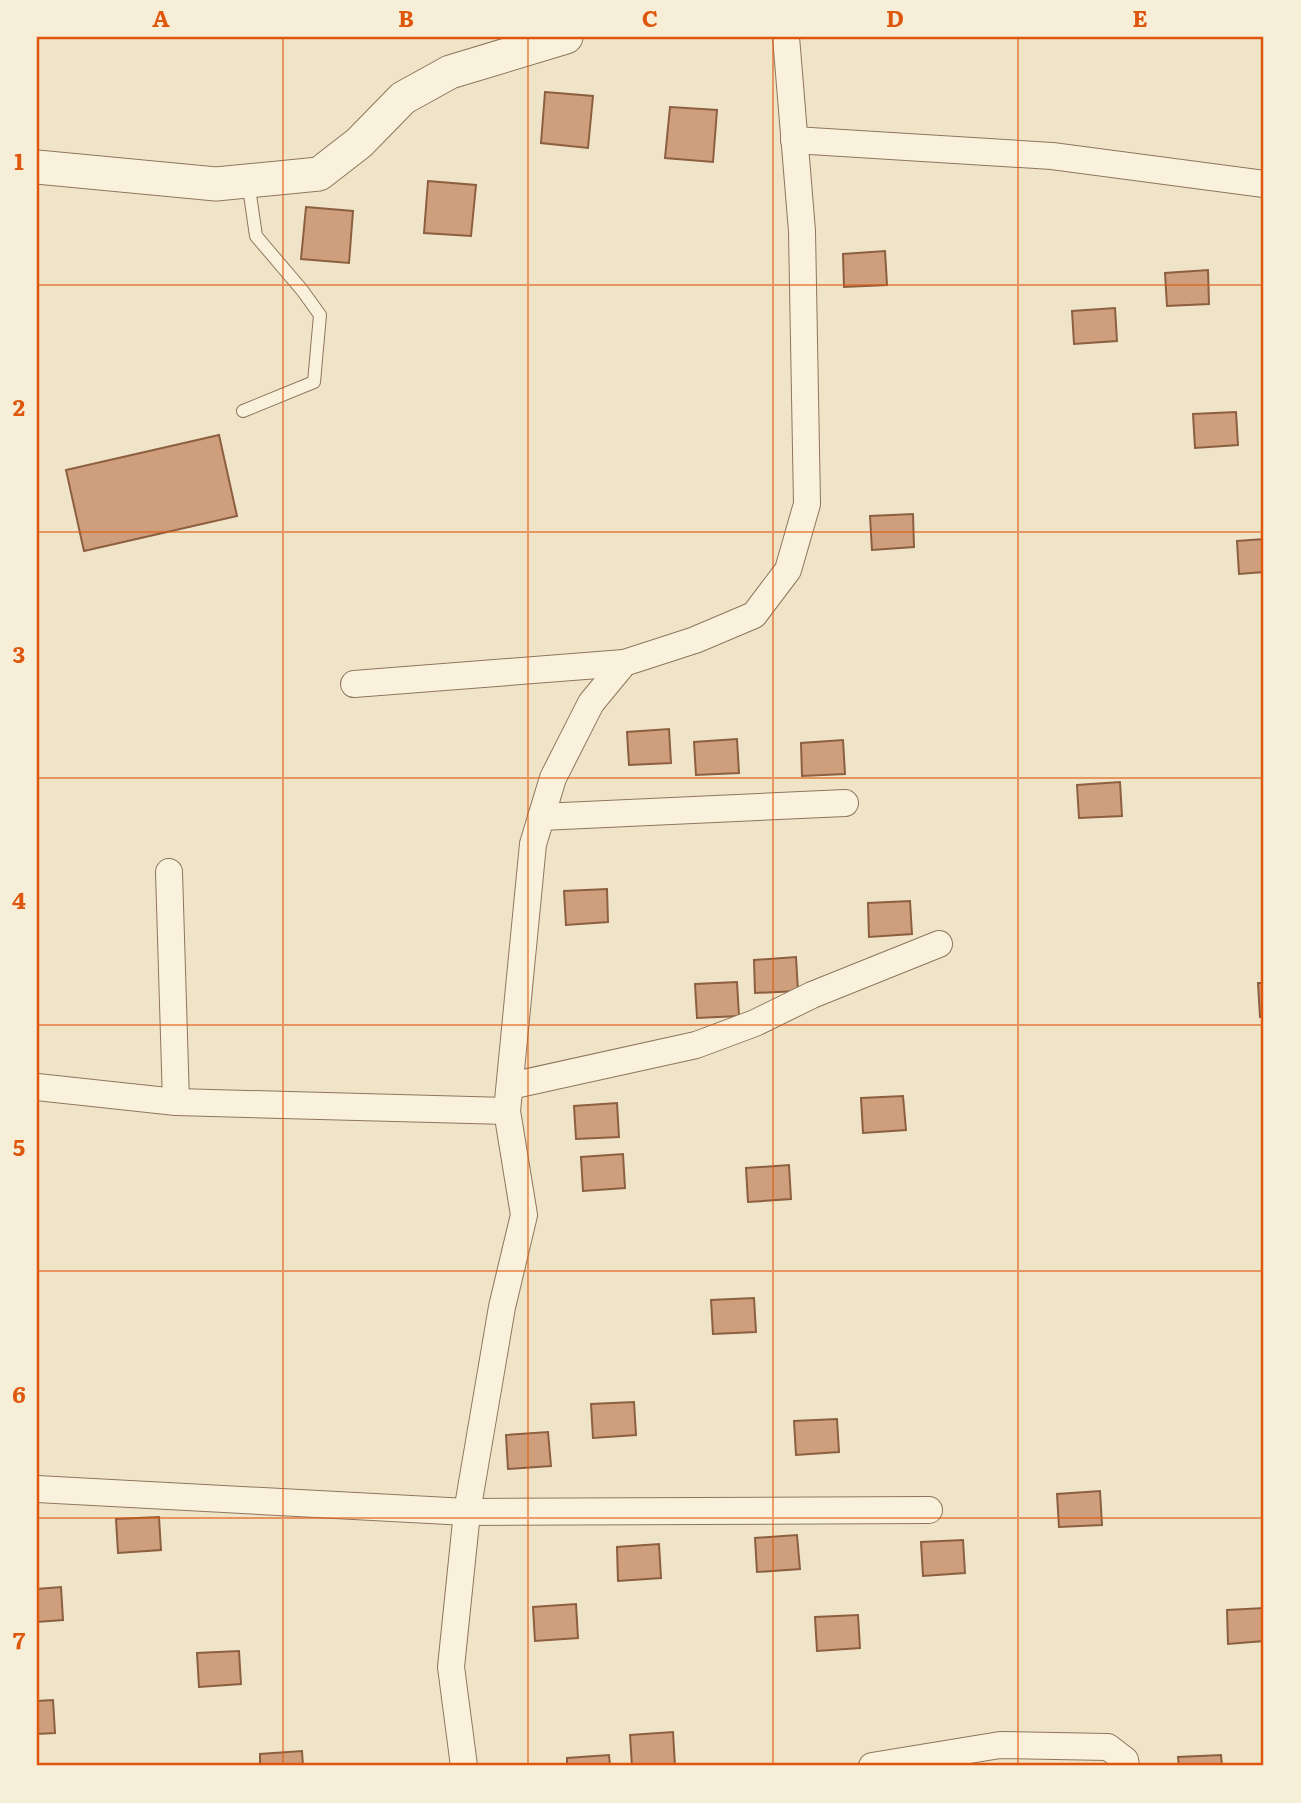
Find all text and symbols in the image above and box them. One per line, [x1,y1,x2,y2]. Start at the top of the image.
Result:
text: A [152,0,170,34]
text: B [398,0,414,34]
text: C [642,0,658,34]
text: D [886,0,904,34]
text: E [1132,0,1148,34]
text: 1 [14,143,24,177]
text: 2 [13,389,25,423]
text: 3 [13,636,25,670]
text: 4 [12,882,26,916]
text: 5 [13,1129,25,1163]
text: 6 [12,1376,26,1410]
text: 7 [13,1622,26,1656]

